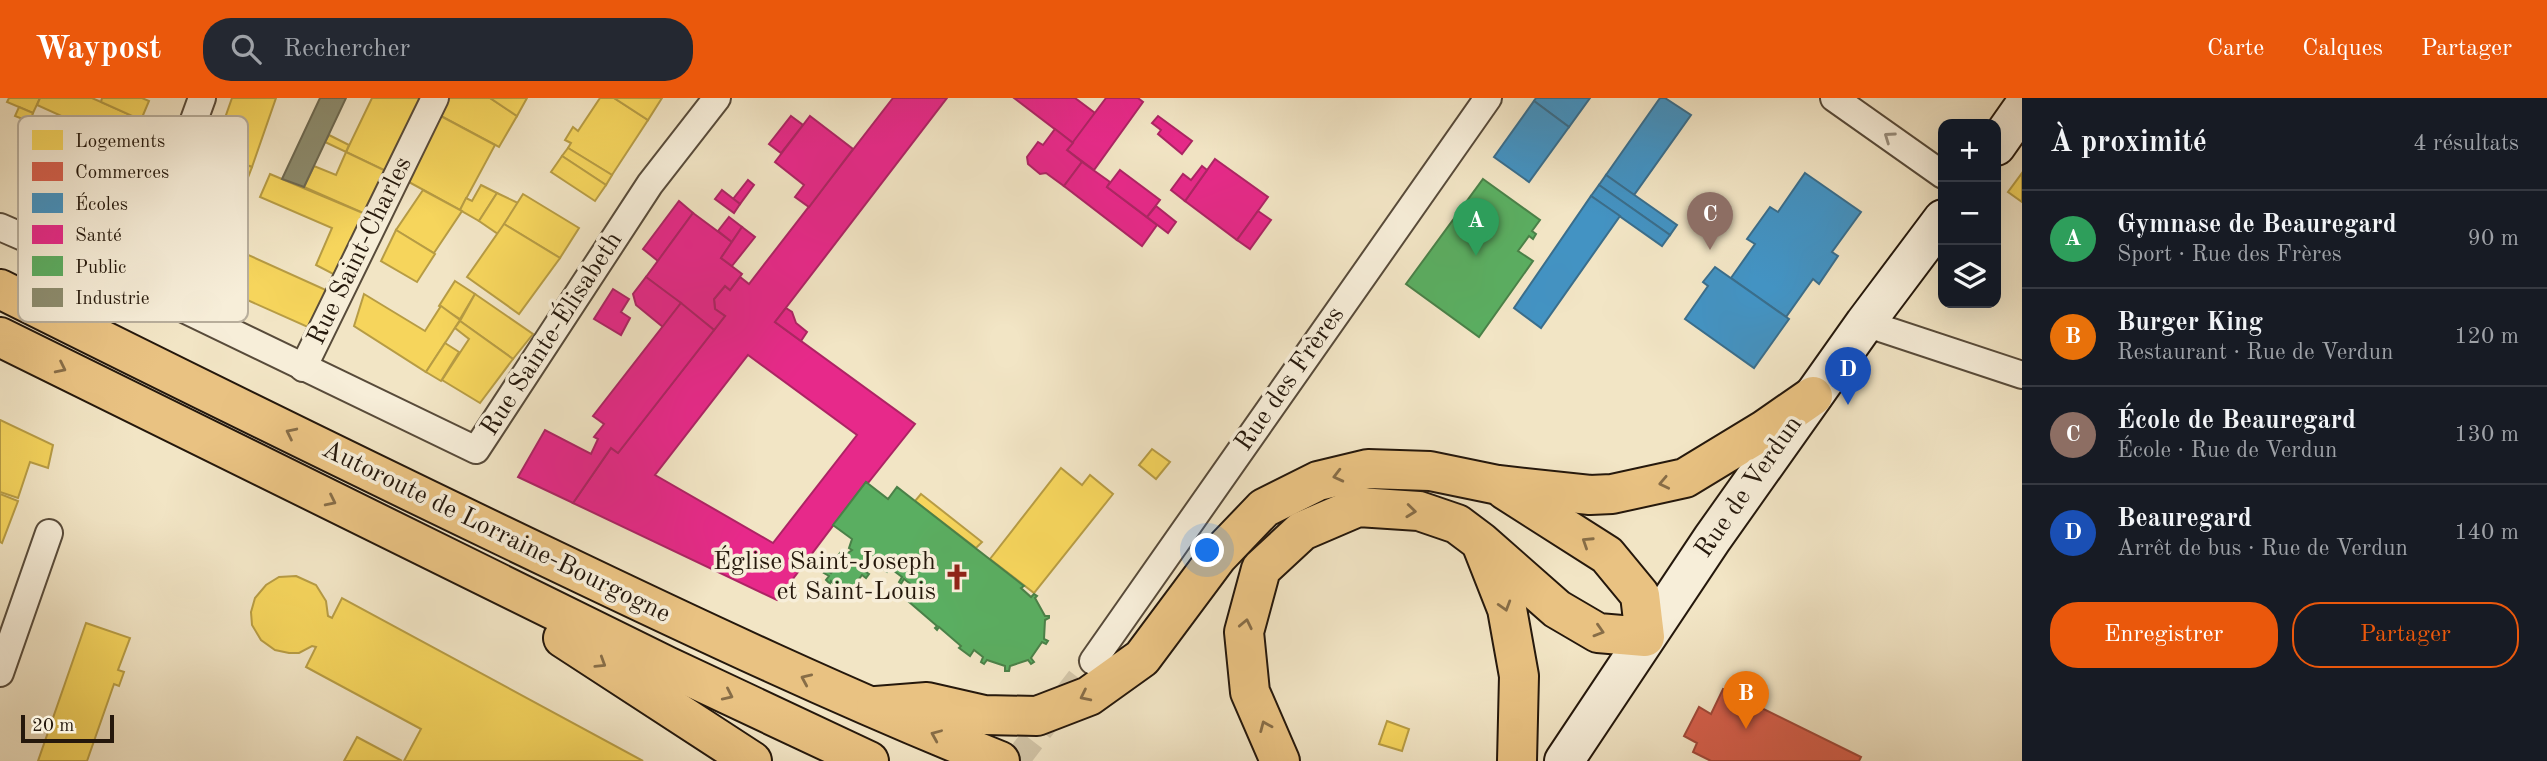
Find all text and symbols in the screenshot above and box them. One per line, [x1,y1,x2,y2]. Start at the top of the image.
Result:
search box [203,18,693,81]
icon: search [227,30,265,68]
text: Waypost [35,33,161,66]
text: Rechercher [283,36,410,62]
text: Carte [2207,37,2264,61]
text: Calques [2302,37,2383,61]
text: Partager [2421,37,2512,61]
legend [18,116,248,322]
map controls [1938,119,2001,308]
button: + [1938,119,2001,182]
text: À proximité [2050,128,2207,158]
text: 4 résultats [2413,132,2519,155]
text: Logements [75,133,165,152]
one-way arrow [1884,133,1897,145]
street label: Rue Saint-Charles [303,153,417,349]
text: Commerces [75,164,169,183]
button: − [1938,182,2001,245]
text: Écoles [75,192,128,215]
pin: C [1687,192,1733,250]
pin: A [1453,198,1499,256]
text: Gymnase de Beauregard [2117,212,2397,238]
street label: Rue Sainte-Élisabeth [473,225,627,440]
text: Santé [75,227,122,246]
text: A [2064,227,2082,250]
text: 90 m [2468,227,2519,250]
text: Sport · Rue des Frères [2117,243,2342,266]
button: layers [1938,245,2001,308]
text: Public [75,259,126,278]
text: Industrie [75,290,149,309]
street label: Rue des Frères [1231,302,1349,456]
text: Burger King [2117,310,2263,336]
text: B [2065,325,2081,348]
text: 120 m [2454,325,2519,348]
text: Restaurant · Rue de Verdun [2117,341,2393,364]
pin: D [1825,347,1871,405]
one-way arrow [54,359,66,373]
text: École de Beauregard [2117,408,2356,434]
street label: Rue de Verdun [1691,411,1807,563]
text: C [2065,423,2081,446]
text: 130 m [2454,423,2519,446]
one-way arrow [286,428,299,442]
street label: Autoroute de Lorraine-Bourgogne [318,436,674,628]
text: École · Rue de Verdun [2117,439,2337,462]
one-way arrow [1332,468,1344,482]
one-way arrow [1658,474,1670,489]
one-way arrow [324,492,336,506]
one-way arrow [1405,504,1417,519]
text: Beauregard [2117,506,2252,532]
text: D [2064,521,2082,544]
text: 140 m [2454,521,2519,544]
your location [1190,533,1224,567]
text: Arrêt de bus · Rue de Verdun [2117,537,2408,560]
one-way arrow [1582,538,1595,551]
place label: Église Saint-Joseph et Saint-Louis [713,545,936,605]
church icon: Église Saint-Joseph et Saint-Louis [942,562,972,592]
one-way arrow [1497,600,1512,612]
button: Enregistrer [2050,602,2278,668]
button: Partager [2292,602,2519,668]
one-way arrow [1238,618,1253,630]
one-way arrow [1593,622,1605,637]
one-way arrow [593,654,606,667]
pin: B [1723,671,1769,729]
one-way arrow [801,673,813,687]
one-way arrow [721,687,733,701]
one-way arrow [1080,688,1092,702]
scale bar [21,712,114,744]
text: 20 m [32,717,74,736]
one-way arrow [1259,721,1273,734]
one-way arrow [931,730,943,744]

